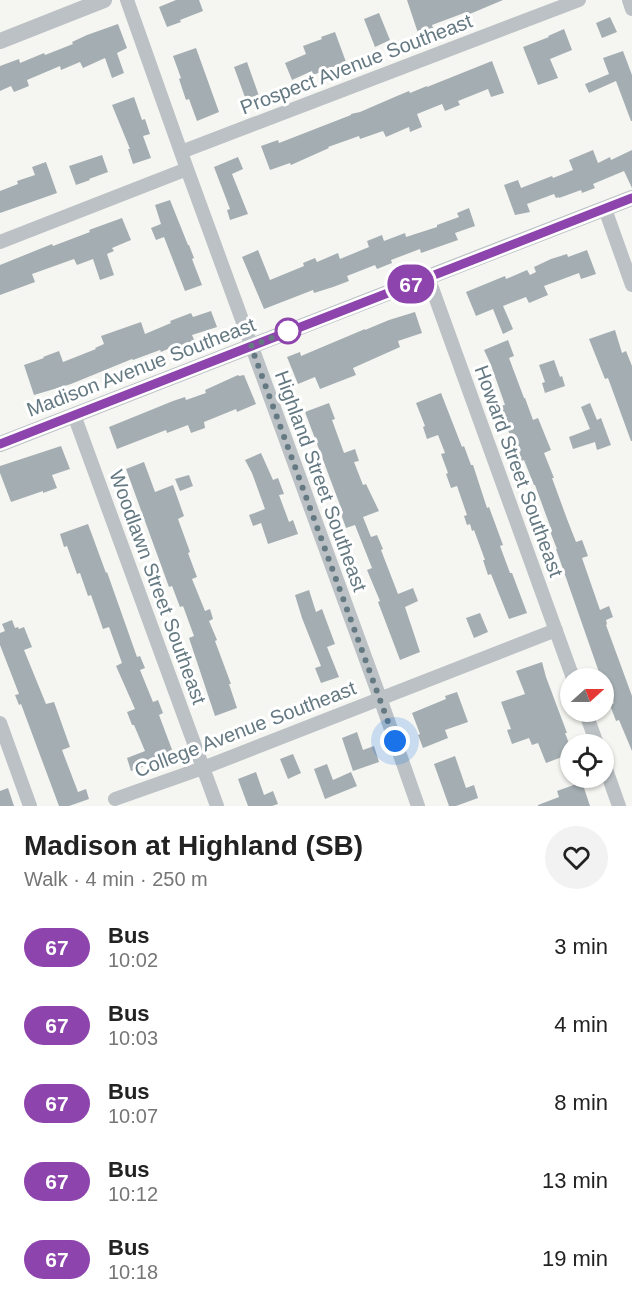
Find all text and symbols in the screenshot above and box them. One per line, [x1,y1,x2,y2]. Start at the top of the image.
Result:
street label: Prospect Avenue Southeast [237,9,475,118]
line badge: 67 [384,264,438,304]
text: 67 [399,273,423,296]
street label: Madison Avenue Southeast [24,313,259,421]
unlabelled marker [275,318,301,344]
street label: Howard Street Southeast [470,362,568,580]
street label: Highland Street Southeast [271,368,371,595]
street label: Woodlawn Street Southeast [105,467,211,707]
north arrow [560,668,614,722]
map controls [560,668,614,788]
street label: College Avenue Southeast [131,676,359,781]
your location [380,726,410,756]
button: locate [560,734,614,788]
button: heart [545,826,608,889]
text: Madison at Highland (SB) [24,830,363,861]
text: Walk · 4 min · 250 m [24,868,208,890]
text: Bus [108,923,150,948]
text: 3 min [554,934,608,959]
text: 67 [45,936,69,959]
text: 10:02 [108,949,158,971]
text: Bus [108,1001,150,1026]
text: 4 min [554,1012,608,1037]
text: 67 [45,1014,69,1037]
text: 10:03 [108,1027,158,1049]
text: Bus [108,1079,150,1104]
text: 8 min [554,1090,608,1115]
text: 67 [45,1092,69,1115]
text: 10:07 [108,1105,158,1127]
text: Bus [108,1157,150,1182]
text: 13 min [542,1168,608,1193]
text: 67 [45,1170,69,1193]
text: 10:12 [108,1183,158,1205]
text: Bus [108,1235,150,1260]
text: 19 min [542,1246,608,1271]
text: 67 [45,1248,69,1271]
text: 10:18 [108,1261,158,1283]

